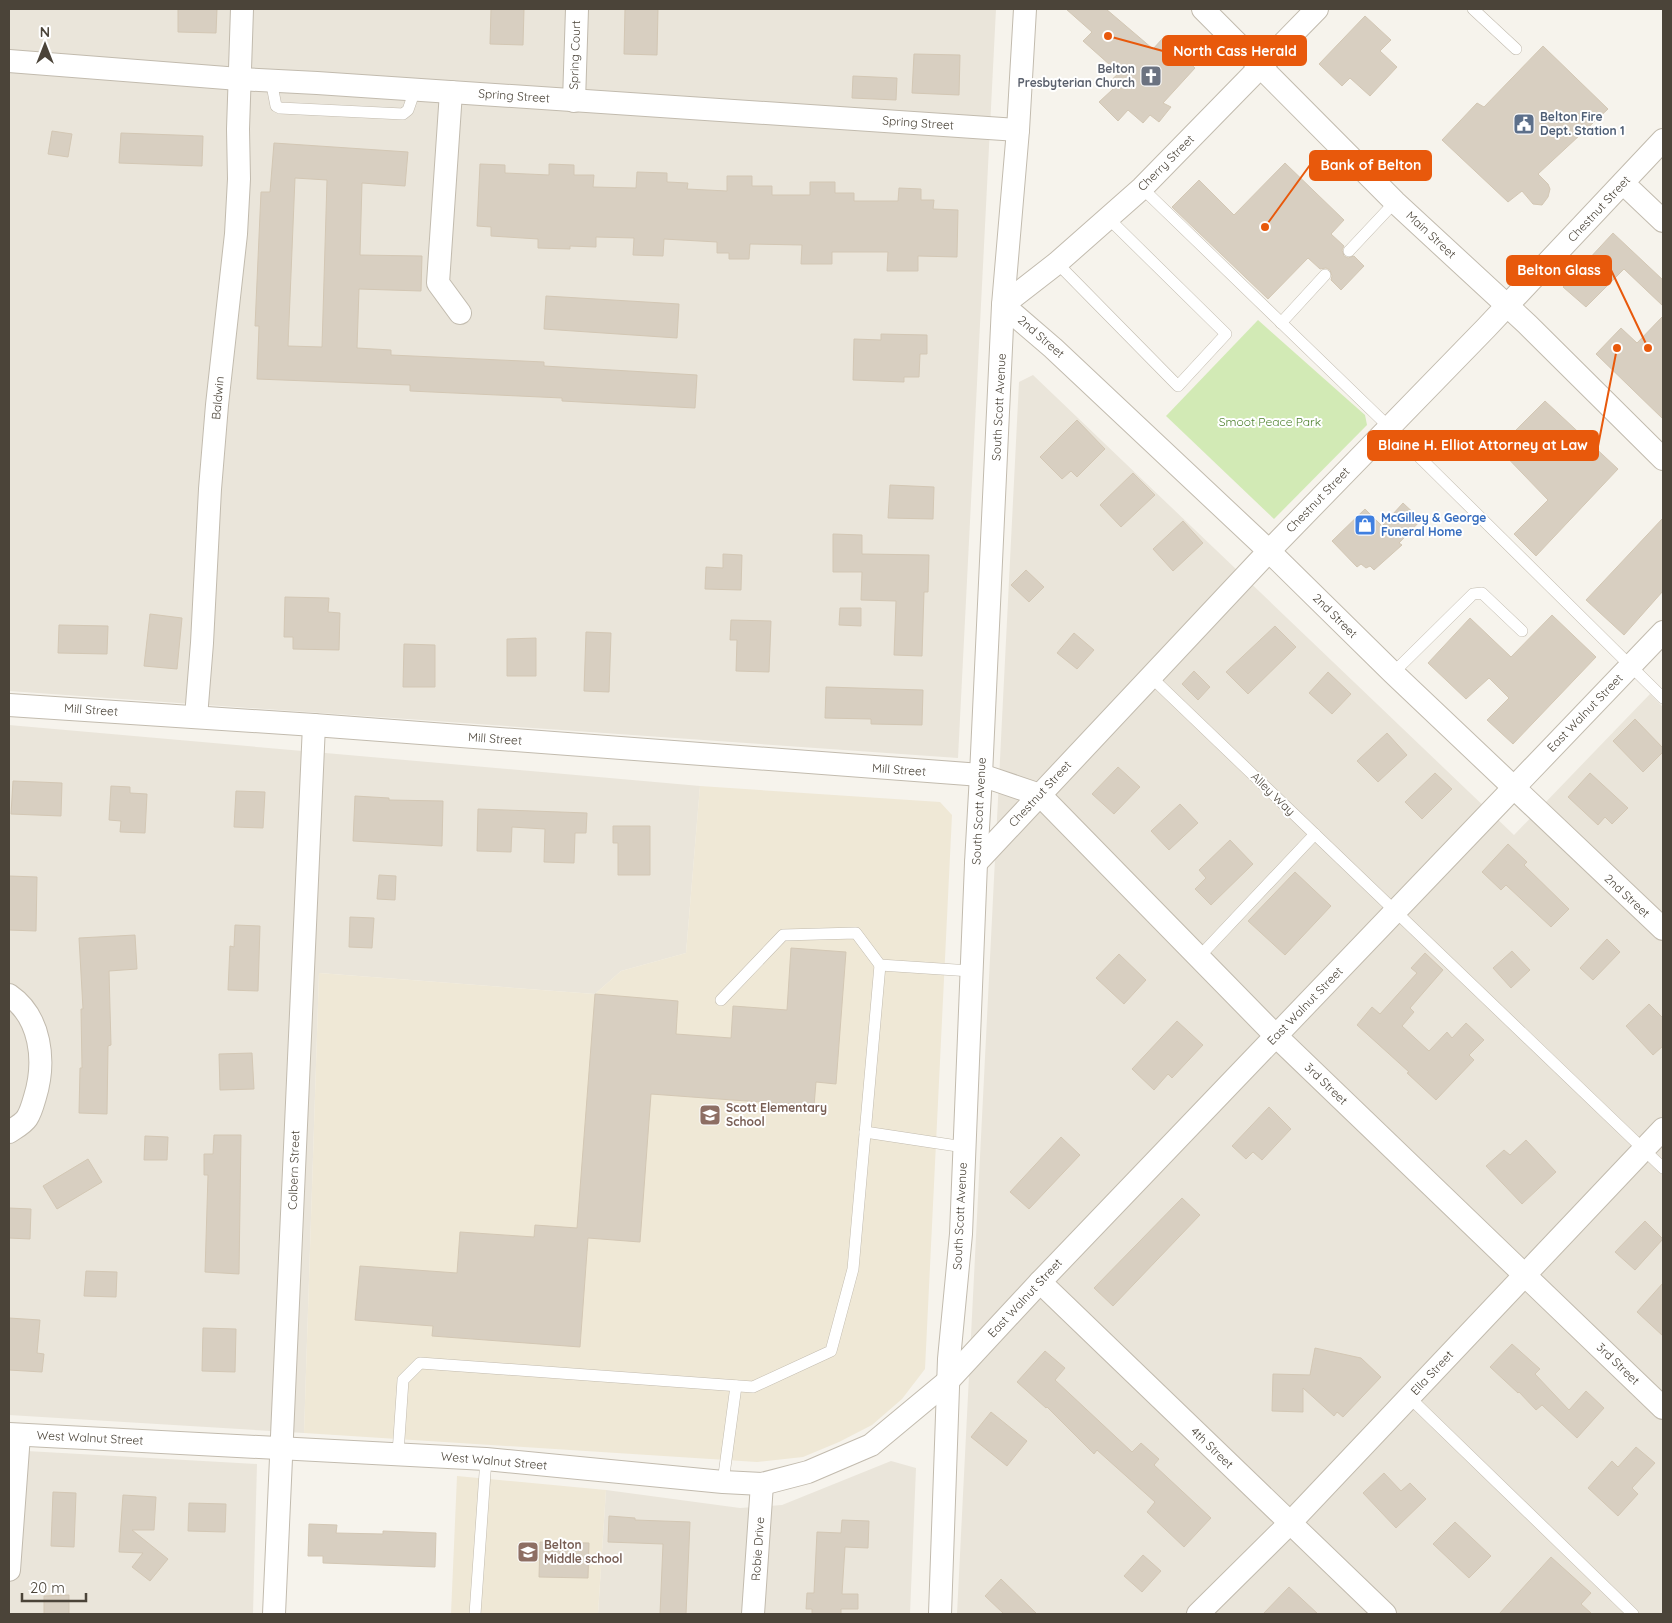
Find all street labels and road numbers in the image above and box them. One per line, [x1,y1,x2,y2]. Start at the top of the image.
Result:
street label: Spring Court [566,20,583,90]
street label: Spring Street [478,86,550,105]
street label: Spring Street [882,113,954,132]
street label: Cherry Street [1134,131,1197,194]
street label: Chestnut Street [1564,172,1633,245]
street label: Main Street [1403,208,1459,262]
street label: 2nd Street [1015,312,1068,361]
street label: South Scott Avenue [988,353,1009,461]
street label: Baldwin [208,376,227,420]
street label: Chestnut Street [1283,464,1353,535]
street label: 2nd Street [1310,590,1361,641]
street label: East Walnut Street [1544,671,1626,755]
street label: Mill Street [64,700,119,719]
street label: Mill Street [468,729,523,748]
street label: South Scott Avenue [968,757,989,865]
street label: Chestnut Street [1005,757,1074,830]
street label: Mill Street [872,760,927,779]
street label: Alley Way [1248,769,1299,818]
street label: 2nd Street [1601,871,1653,921]
street label: East Walnut Street [1264,964,1346,1048]
street label: 3rd Street [1302,1059,1351,1108]
street label: Colbern Street [285,1130,302,1210]
street label: South Scott Avenue [949,1162,970,1270]
street label: East Walnut Street [984,1255,1065,1340]
street label: 3rd Street [1594,1339,1643,1388]
street label: Ella Street [1407,1347,1456,1398]
street label: 4th Street [1188,1424,1237,1472]
street label: West Walnut Street [36,1427,144,1448]
street label: West Walnut Street [440,1448,548,1473]
street label: Robie Drive [748,1516,767,1581]

